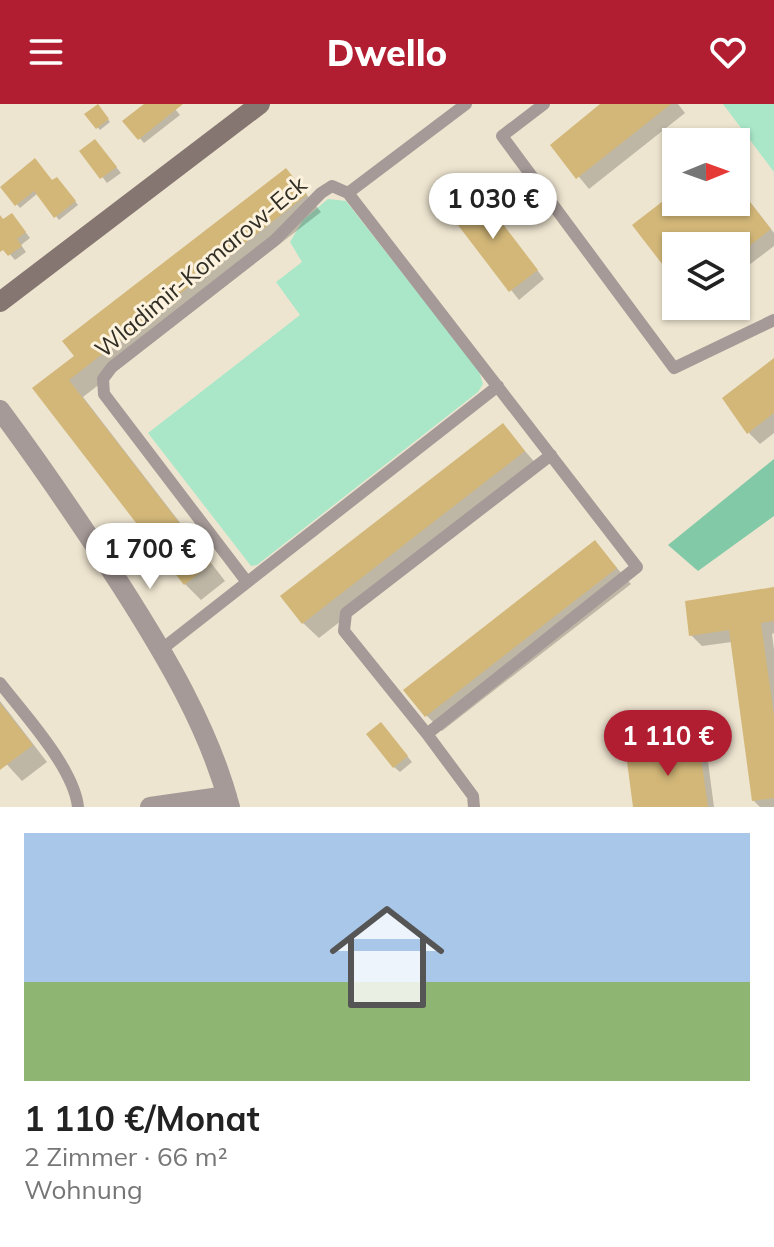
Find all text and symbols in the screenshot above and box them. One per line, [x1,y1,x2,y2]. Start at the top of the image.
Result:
icon: menu [24,30,68,74]
text: Dwello [327,30,447,75]
icon: heart [706,30,750,74]
north arrow [662,128,750,216]
map controls [662,128,750,320]
street label: Wladimir-Komarow-Eck [88,168,313,364]
pin: 1 030 € [419,173,567,241]
text: 1 030 € [447,182,539,215]
button: layers [662,232,750,320]
pin: 1 700 € [76,523,224,591]
text: 1 700 € [104,532,196,565]
pin: 1 110 € [594,710,742,778]
text: 1 110 € [622,719,714,752]
icon: home [315,885,459,1029]
text: 1 110 €/Monat [24,1097,260,1140]
text: 2 Zimmer · 66 m² [24,1140,228,1173]
text: Wohnung [24,1173,143,1206]

